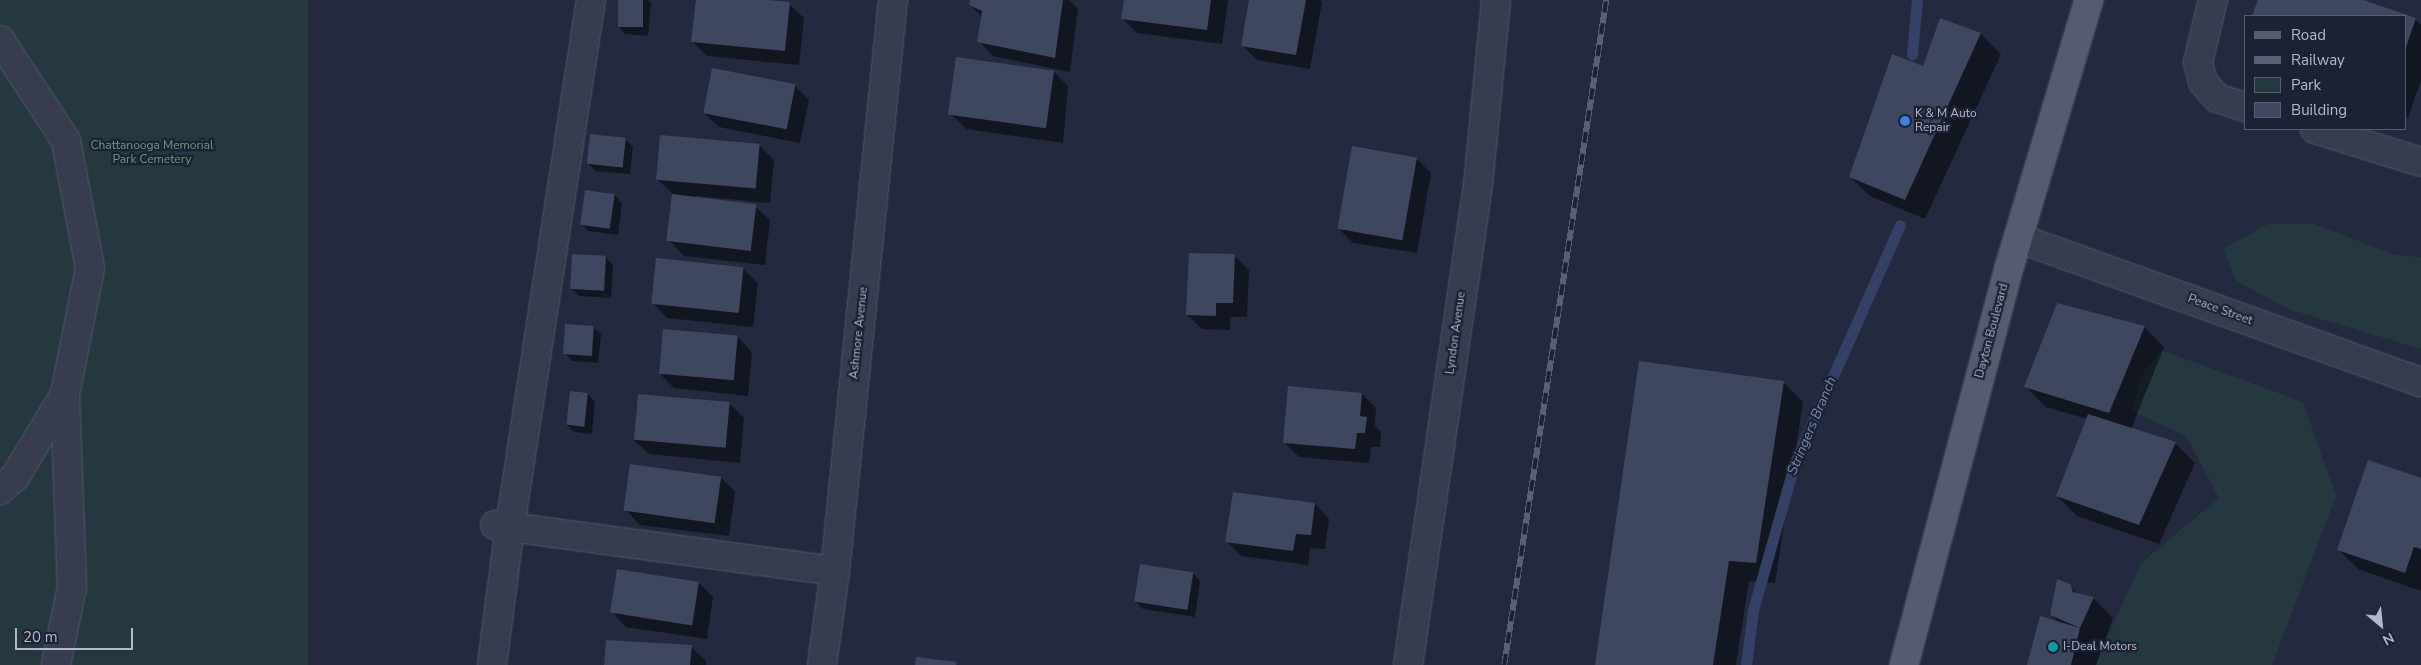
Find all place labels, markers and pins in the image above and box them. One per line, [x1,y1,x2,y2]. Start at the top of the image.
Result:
place label: K & M Auto Repair [1915,107,1977,135]
marker: K & M Auto Repair [1899,115,1911,127]
place label: I-Deal Motors [2063,640,2137,654]
marker: I-Deal Motors [2047,641,2059,653]

